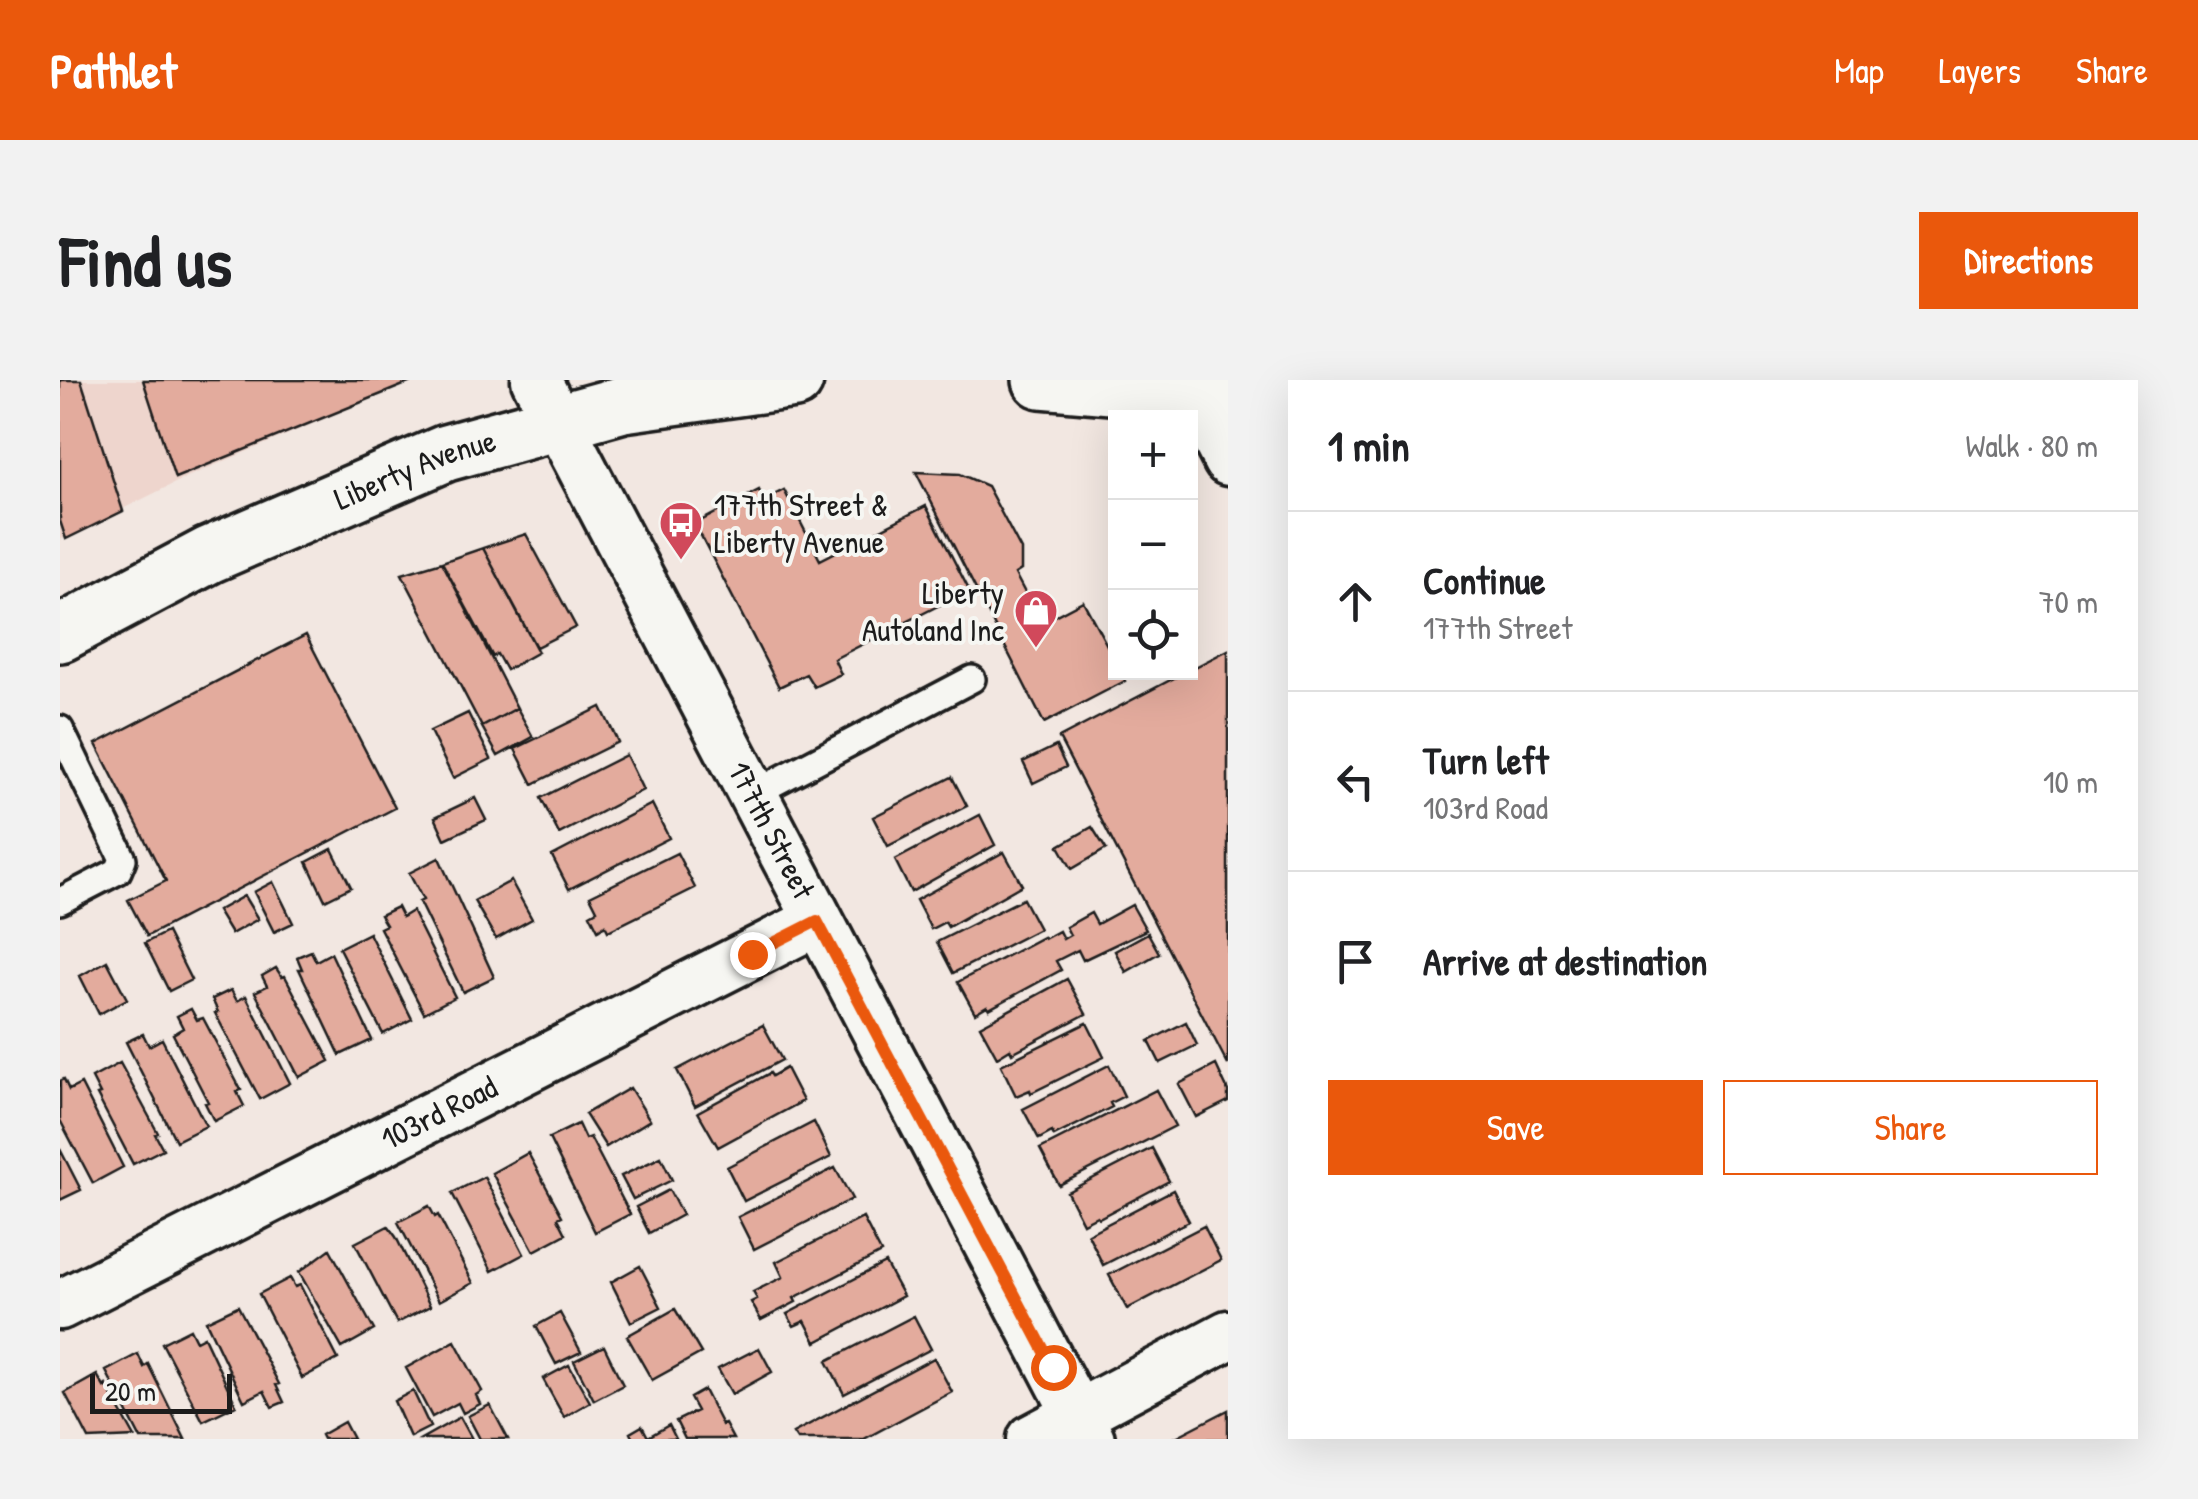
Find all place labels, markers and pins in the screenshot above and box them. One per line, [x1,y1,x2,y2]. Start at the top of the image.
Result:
place label: 177th Street & Liberty Avenue [714,483,888,563]
bus stop icon: 177th Street & Liberty Avenue [658,500,704,561]
place label: Liberty Autoland Inc [862,571,1005,651]
shop icon: Liberty Autoland Inc [1013,588,1059,649]

